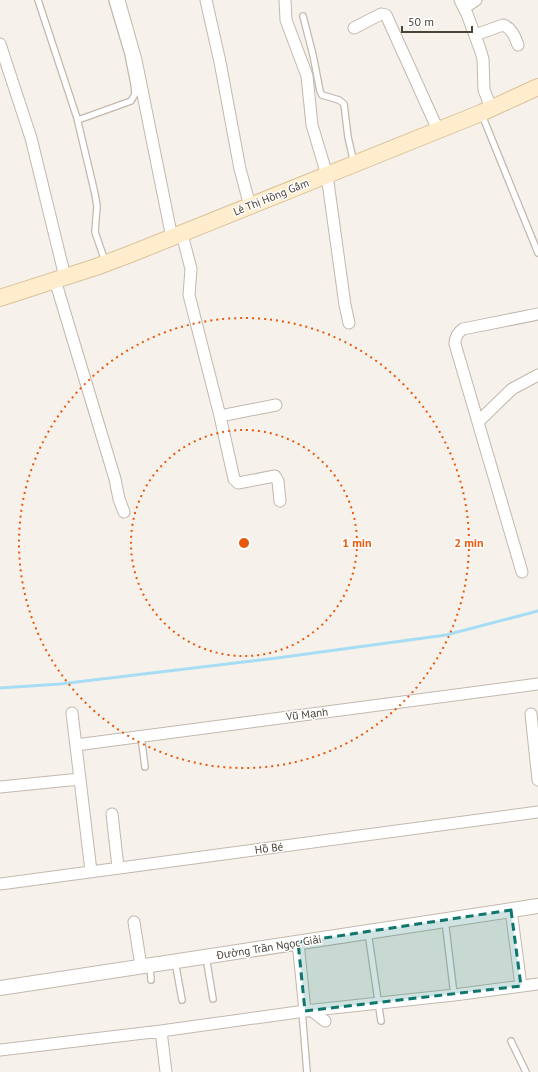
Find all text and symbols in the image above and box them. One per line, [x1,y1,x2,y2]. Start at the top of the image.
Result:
scale bar [402,8,472,34]
text: 50 m [408,14,434,29]
street label: Lê Thị Hồng Gấm [231,175,311,219]
text: 1 min [342,535,372,550]
text: 2 min [454,535,484,550]
centre of rings [237,536,251,550]
street label: Vũ Mạnh [284,704,329,724]
street label: Hồ Bé [254,839,284,857]
street label: Đường Trần Ngọc Giải [215,932,322,962]

